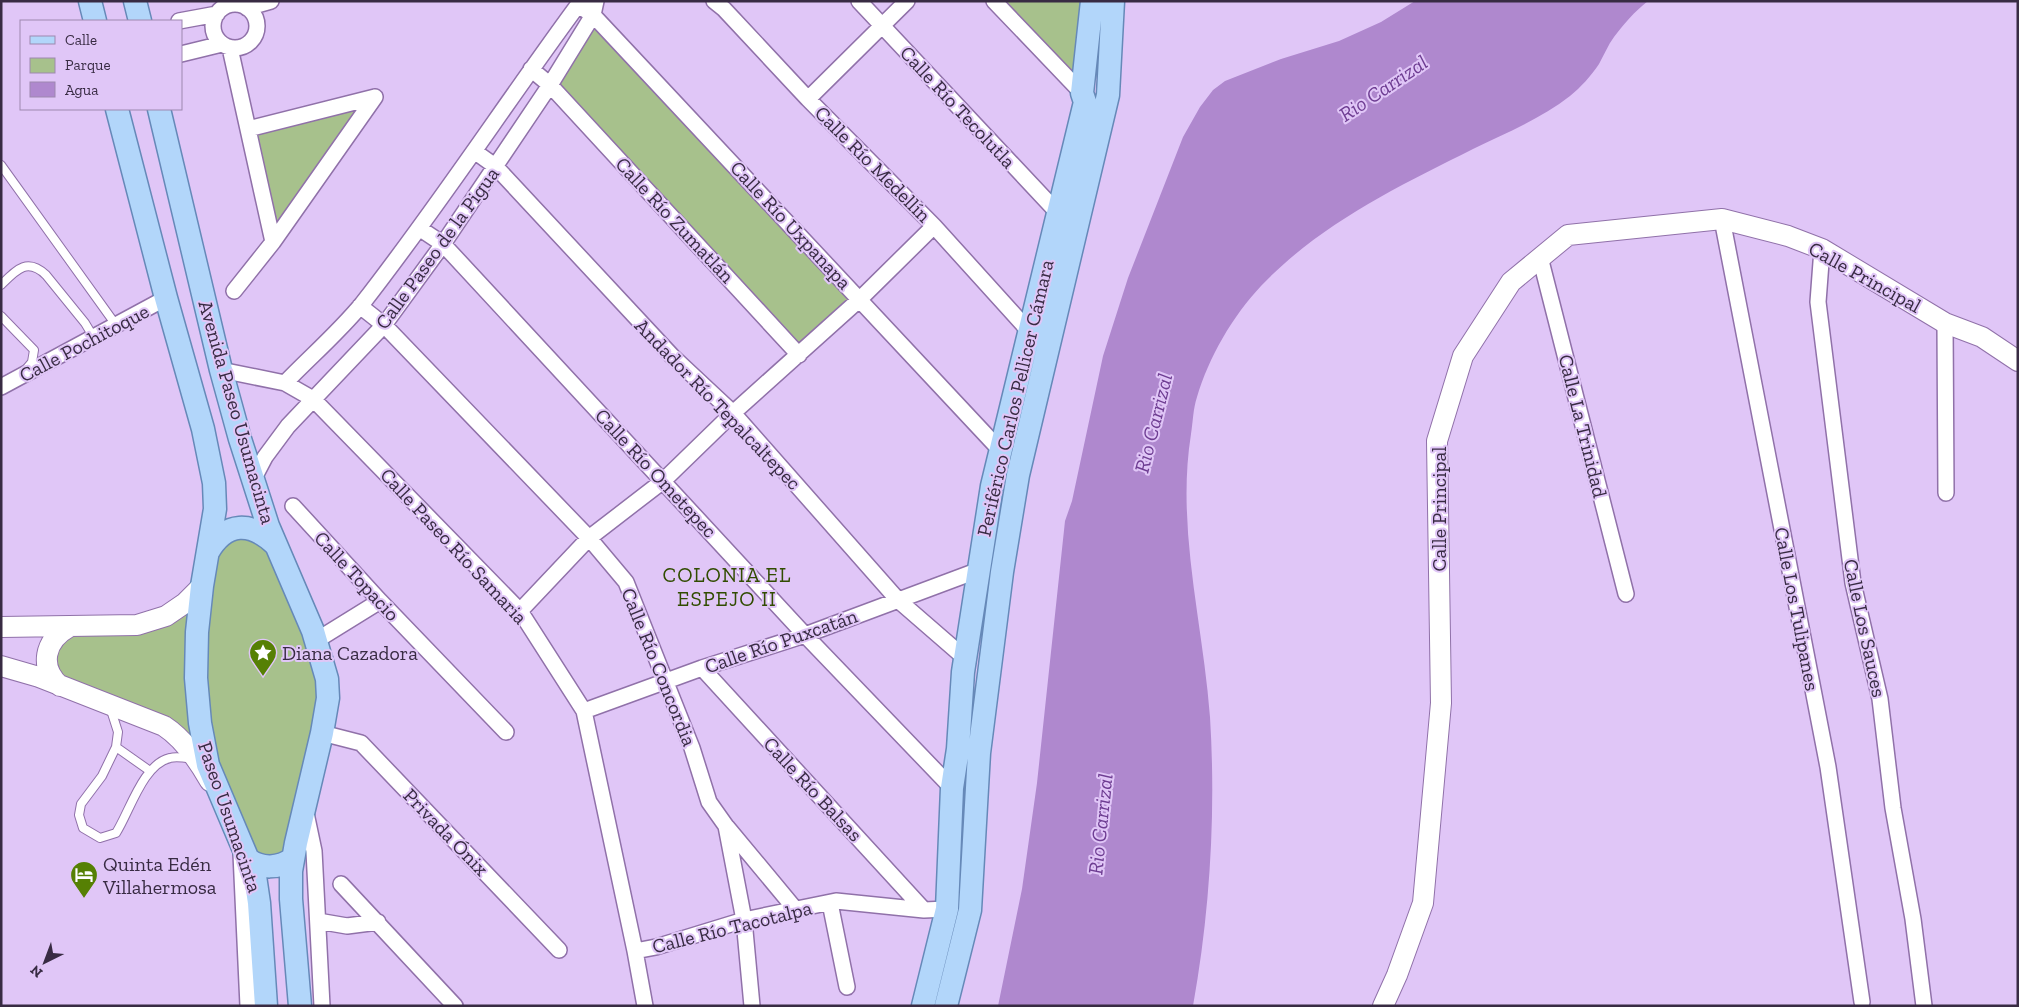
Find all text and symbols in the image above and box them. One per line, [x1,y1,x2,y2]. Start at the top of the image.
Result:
legend [20,20,182,110]
text: Calle [65,31,97,49]
street label: Calle Río Tecolutla [895,41,1021,173]
water label: Rio Carrizal [1334,49,1432,127]
text: Parque [65,56,111,74]
text: Agua [65,81,98,99]
street label: Calle Río Medellín [810,101,937,228]
street label: Calle Río Zumatlán [611,152,740,288]
street label: Calle Río Uxpanapa [725,156,857,294]
street label: Calle Paseo de la Pigua [370,162,504,334]
street label: Calle Principal [1805,236,1925,318]
street label: Periférico Carlos Pellicer Cámara [971,257,1059,539]
street label: Avenida Paseo Usumacinta [194,297,281,527]
street label: Calle Pochitoque [15,299,153,387]
street label: Andador Río Tepalcaltepec [630,313,806,495]
street label: Calle La Trinidad [1554,352,1612,500]
water label: Rio Carrizal [1129,371,1177,475]
street label: Calle Río Ometepec [590,404,722,542]
street label: Calle Principal [1427,447,1451,571]
street label: Calle Paseo Río Samaria [375,463,533,629]
street label: Calle Los Tulipanes [1769,525,1825,693]
street label: Calle Topacio [309,526,405,626]
street label: Calle Los Sauces [1839,557,1891,699]
district label: COLONIA EL ESPEJO II [663,562,791,611]
street label: Calle Río Concordia [616,584,702,750]
street label: Calle Río Puxcatán [701,603,861,678]
place icon: Diana Cazadora [248,638,278,677]
place label: Diana Cazadora [282,641,418,665]
street label: Calle Río Balsas [758,732,868,846]
street label: Paseo Usumacinta [193,738,267,896]
water label: Rio Carrizal [1082,772,1118,876]
street label: Privada Ónix [398,783,494,881]
place label: Quinta Edén Villahermosa [102,852,217,899]
hotel icon: Quinta Edén Villahermosa [69,860,99,899]
street label: Calle Río Tacotalpa [650,895,815,958]
north arrow [20,937,70,987]
text: N [27,961,46,981]

